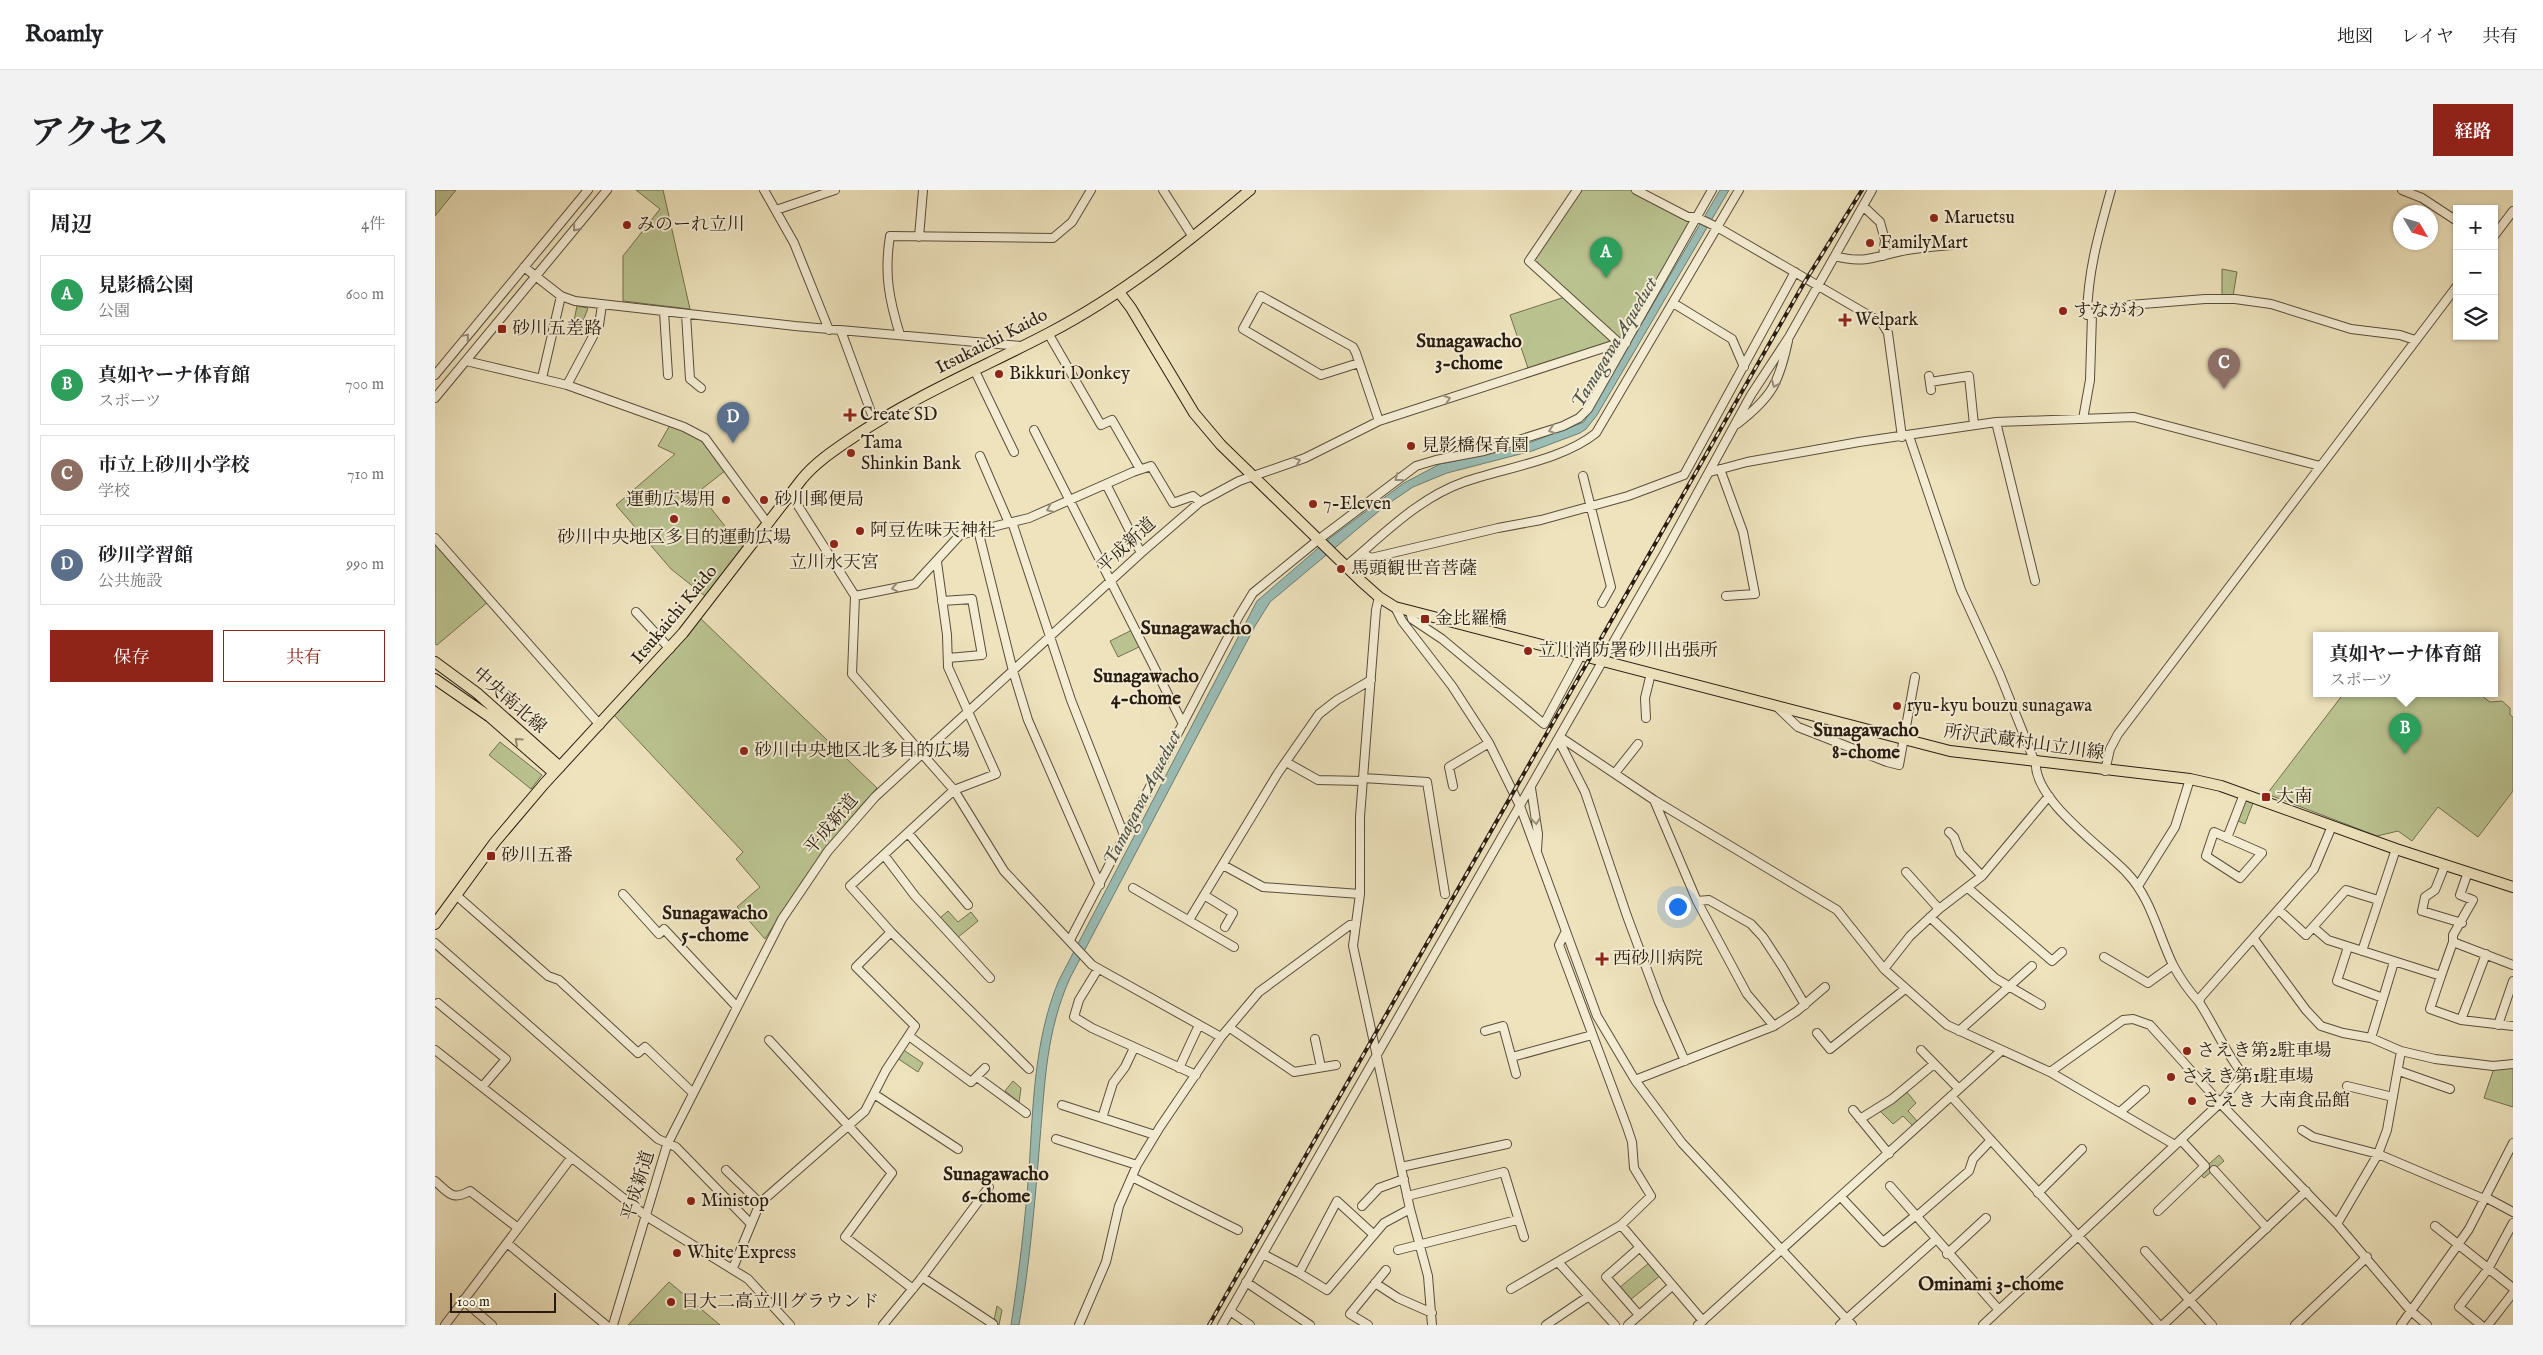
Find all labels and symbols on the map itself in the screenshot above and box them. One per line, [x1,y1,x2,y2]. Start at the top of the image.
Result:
north arrow [2393,205,2438,250]
place label: Maruetsu [1944,207,2015,230]
marker: Maruetsu [1928,212,1940,224]
place label: みのーれ立川 [637,214,745,237]
marker: みのーれ立川 [621,219,633,231]
one-way arrow [573,222,582,231]
place label: FamilyMart [1880,232,1968,255]
pin: A [1590,237,1622,278]
marker: FamilyMart [1864,237,1876,249]
water label: Tamagawa Aqueduct [1566,272,1664,413]
place label: すながわ [2073,300,2145,323]
street label: Itsukaichi Kaido [932,304,1052,380]
marker: すながわ [2057,305,2069,317]
place label: Welpark [1855,309,1919,332]
marker: Welpark [1839,314,1851,326]
place label: 砂川五差路 [512,318,602,341]
marker: 砂川五差路 [496,323,508,335]
district label: Sunagawacho 3-chome [1416,330,1522,376]
one-way arrow [460,334,469,343]
pin: C [2208,348,2240,389]
place label: Bikkuri Donkey [1009,363,1130,386]
marker: Bikkuri Donkey [993,368,1005,380]
one-way arrow [1771,379,1782,388]
one-way arrow [1442,395,1451,405]
pin: D [717,402,749,443]
place label: Create SD [860,404,938,427]
marker: Create SD [844,409,856,421]
one-way arrow [1548,424,1556,434]
place label: Tama Shinkin Bank [861,432,961,476]
place label: 見影橋保育園 [1421,435,1529,458]
marker: 見影橋保育園 [1405,440,1417,452]
marker: Tama Shinkin Bank [845,447,857,459]
one-way arrow [1293,457,1301,467]
one-way arrow [1394,472,1404,481]
place label: 運動広場用 [626,489,716,512]
place label: 砂川郵便局 [774,489,864,512]
place label: 7-Eleven [1323,493,1392,516]
marker: 運動広場用 [720,494,732,506]
marker: 砂川郵便局 [758,494,770,506]
marker: 7-Eleven [1307,498,1319,510]
one-way arrow [1046,503,1055,514]
marker: 砂川中央地区多目的運動広場 [668,513,680,525]
street label: 平成新道 [1093,513,1161,579]
place label: 阿豆佐味天神社 [870,520,996,543]
marker: 阿豆佐味天神社 [854,525,866,537]
place label: 砂川中央地区多目的運動広場 [557,527,791,550]
marker: 立川水天宮 [828,538,840,550]
place label: 立川水天宮 [789,552,879,575]
place label: 馬頭観世音菩薩 [1351,558,1477,581]
street label: Itsukaichi Kaido [627,560,723,669]
marker: 馬頭観世音菩薩 [1335,563,1347,575]
one-way arrow [891,582,900,592]
place label: 金比羅橋 [1435,608,1507,631]
marker: 金比羅橋 [1419,613,1431,625]
district label: Sunagawacho [1141,616,1252,641]
place label: 立川消防署砂川出張所 [1538,640,1718,663]
marker: 立川消防署砂川出張所 [1522,645,1534,657]
street label: 中央南北線 [467,663,551,739]
district label: Sunagawacho 4-chome [1093,665,1199,711]
place label: ryu-kyu bouzu sunagawa [1907,695,2092,718]
marker: ryu-kyu bouzu sunagawa [1891,700,1903,712]
pin: B [2389,713,2421,754]
district label: Sunagawacho 8-chome [1813,719,1919,765]
street label: 所沢武蔵村山立川線 [1942,720,2106,766]
water label: Tamagawa Aqueduct [1098,725,1188,870]
one-way arrow [514,738,523,747]
place label: 砂川中央地区北多目的広場 [754,740,970,763]
marker: 砂川中央地区北多目的広場 [738,745,750,757]
place label: 大南 [2276,786,2312,809]
street label: 平成新道 [800,790,864,860]
marker: 大南 [2260,791,2272,803]
one-way arrow [1530,817,1541,825]
place label: 砂川五番 [501,845,573,868]
marker: 砂川五番 [485,850,497,862]
your location [1665,894,1691,920]
district label: Sunagawacho 5-chome [662,902,768,948]
place label: 西砂川病院 [1613,948,1703,971]
marker: 西砂川病院 [1595,952,1609,966]
place label: さえき第2駐車場 [2197,1040,2331,1063]
marker: さえき第2駐車場 [2181,1045,2193,1057]
place label: さえき第1駐車場 [2181,1066,2314,1089]
marker: さえき第1駐車場 [2165,1071,2177,1083]
place label: さえき 大南食品館 [2202,1090,2350,1113]
marker: さえき 大南食品館 [2186,1095,2198,1107]
street label: 平成新道 [617,1148,661,1224]
district label: Sunagawacho 6-chome [943,1163,1049,1209]
place label: Ministop [701,1190,769,1213]
marker: Ministop [685,1195,697,1207]
place label: White Express [687,1242,796,1265]
marker: White Express [671,1247,683,1259]
district label: Ominami 3-chome [1918,1273,2064,1297]
scale bar [450,1290,556,1313]
place label: 日大二高立川グラウンド [681,1291,879,1314]
marker: 日大二高立川グラウンド [665,1296,677,1308]

